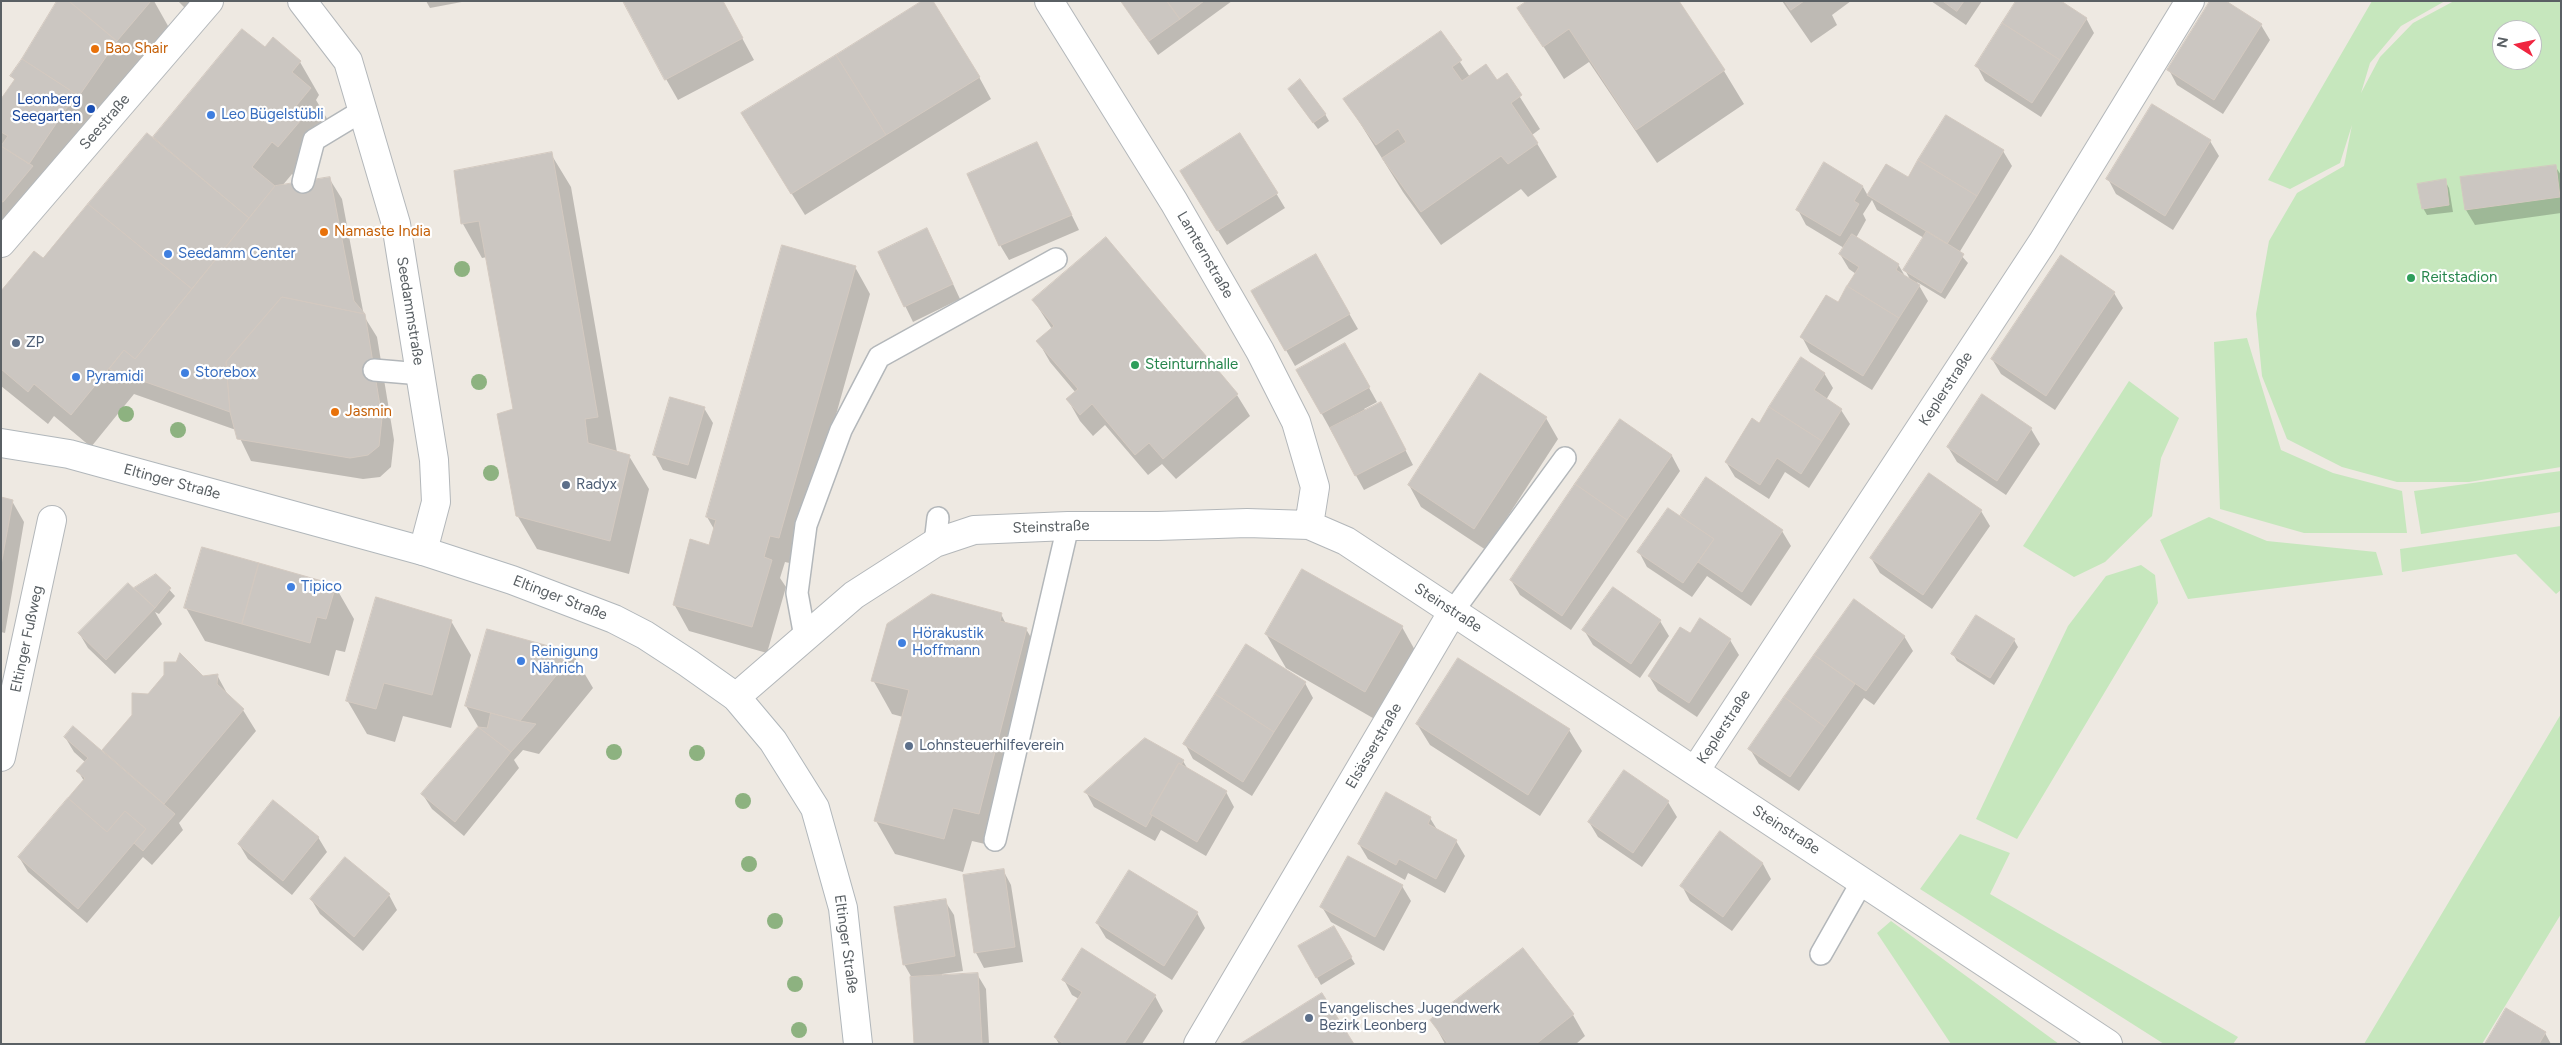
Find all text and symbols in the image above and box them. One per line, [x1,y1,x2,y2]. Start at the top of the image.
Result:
north arrow [2492,20,2542,70]
text: N [2493,36,2512,49]
place label: Bao Shair [105,40,168,58]
marker: Bao Shair [89,43,101,55]
place label: Leonberg Seegarten [12,91,81,126]
street label: Seestraße [76,91,134,153]
marker: Leonberg Seegarten [85,103,97,115]
place label: Leo Bügelstübli [221,106,324,124]
marker: Leo Bügelstübli [205,109,217,121]
street label: Lamternstraße [1173,208,1237,302]
place label: Namaste India [334,223,431,241]
marker: Namaste India [318,226,330,238]
place label: Seedamm Center [178,245,296,263]
marker: Seedamm Center [162,248,174,260]
street label: Seedammstraße [393,255,427,367]
place label: Reitstadion [2421,269,2497,287]
marker: Reitstadion [2405,272,2417,284]
place label: ZP [26,334,44,352]
marker: ZP [10,337,22,349]
street label: Keplerstraße [1915,349,1977,429]
place label: Steinturnhalle [1145,356,1238,374]
marker: Steinturnhalle [1129,359,1141,371]
place label: Storebox [195,364,256,382]
marker: Storebox [179,367,191,379]
place label: Pyramidi [86,368,144,386]
marker: Pyramidi [70,371,82,383]
place label: Jasmin [345,403,392,421]
marker: Jasmin [329,406,341,418]
street label: Eltinger Straße [122,460,222,504]
place label: Radyx [576,476,617,494]
marker: Radyx [560,479,572,491]
street label: Steinstraße [1012,517,1090,537]
street label: Eltinger Straße [510,572,610,624]
place label: Tipico [301,578,342,596]
street label: Steinstraße [1411,580,1485,636]
marker: Tipico [285,581,297,593]
street label: Eltinger Fußweg [7,584,47,694]
place label: Hörakustik Hoffmann [912,625,984,660]
marker: Hörakustik Hoffmann [896,637,908,649]
place label: Reinigung Nährich [531,643,598,678]
marker: Reinigung Nährich [515,655,527,667]
street label: Keplerstraße [1693,687,1755,767]
street label: Elsässerstraße [1342,700,1406,792]
place label: Lohnsteuerhilfeverein [919,737,1064,755]
marker: Lohnsteuerhilfeverein [903,740,915,752]
street label: Steinstraße [1749,802,1823,858]
street label: Eltinger Straße [830,893,862,995]
place label: Evangelisches Jugendwerk Bezirk Leonberg [1319,1000,1500,1035]
marker: Evangelisches Jugendwerk Bezirk Leonberg [1303,1012,1315,1024]

